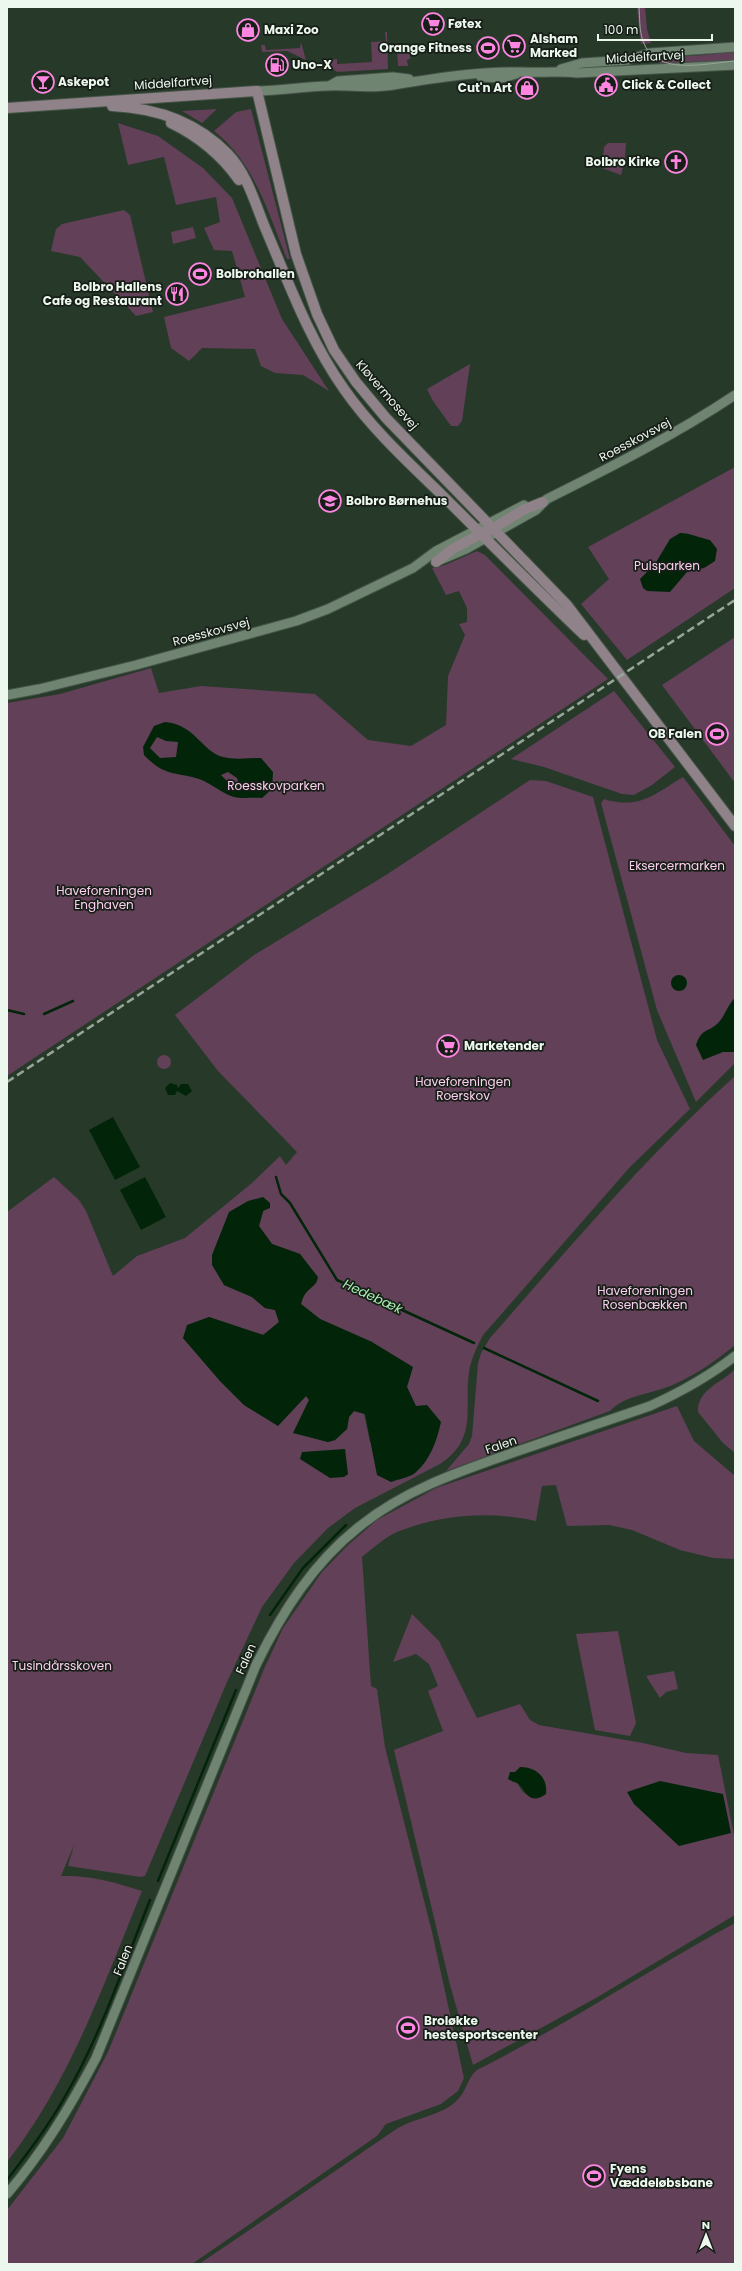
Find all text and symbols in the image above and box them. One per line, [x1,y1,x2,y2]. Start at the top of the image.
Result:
supermarket icon: Føtex [420,11,446,37]
place label: Føtex [448,15,482,32]
scale bar [598,16,712,42]
shop icon: Maxi Zoo [235,17,261,43]
place label: Maxi Zoo [264,21,319,38]
text: 100 m [604,21,638,38]
place label: Alsham Marked [530,30,578,61]
supermarket icon: Alsham Marked [501,33,527,59]
sports icon: Orange Fitness [475,35,501,61]
place label: Orange Fitness [379,39,472,56]
street label: Middelfartvej [606,46,684,67]
fuel station icon: Uno-X [264,52,290,78]
place label: Uno-X [292,56,332,73]
bar icon: Askepot [30,69,56,95]
street label: Middelfartvej [133,71,212,94]
public building icon: Click & Collect [593,72,619,98]
place label: Askepot [58,73,109,90]
shop icon: Cut'n Art [514,75,540,101]
place label: Click & Collect [622,76,711,93]
place label: Cut'n Art [458,79,512,96]
church icon: Bolbro Kirke [663,149,689,175]
place label: Bolbro Kirke [586,153,661,170]
sports icon: Bolbrohallen [187,261,213,287]
place label: Bolbrohallen [216,265,295,282]
place label: Bolbro Hallens Cafe og Restaurant [43,278,162,309]
restaurant icon: Bolbro Hallens Cafe og Restaurant [164,281,190,307]
street label: Kløvermosevej [352,356,422,433]
street label: Roesskovsvej [596,414,674,466]
school or university icon: Bolbro Børnehus [317,488,343,514]
place label: Bolbro Børnehus [346,492,448,509]
park label: Pulsparken [634,557,700,574]
street label: Roesskovsvej [171,613,251,650]
sports icon: OB Falen [704,721,730,747]
place label: OB Falen [648,725,702,742]
park label: Roesskovparken [227,777,325,794]
park label: Eksercermarken [629,857,725,874]
park label: Haveforeningen Enghaven [56,882,152,913]
supermarket icon: Marketender [435,1033,461,1059]
place label: Marketender [464,1037,544,1054]
park label: Haveforeningen Roerskov [415,1073,511,1104]
water label: Hedebæk [340,1274,407,1319]
park label: Haveforeningen Rosenbækken [597,1282,693,1313]
street label: Falen [483,1431,519,1458]
street label: Falen [231,1641,260,1677]
park label: Tusindårsskoven [12,1657,112,1674]
street label: Falen [109,1942,136,1978]
place label: Broløkke hestesportscenter [424,2012,538,2043]
sports icon: Broløkke hestesportscenter [395,2015,421,2041]
place label: Fyens Væddeløbsbane [610,2160,714,2191]
sports icon: Fyens Væddeløbsbane [581,2163,607,2189]
north arrow [686,2215,726,2255]
text: N [702,2217,710,2233]

